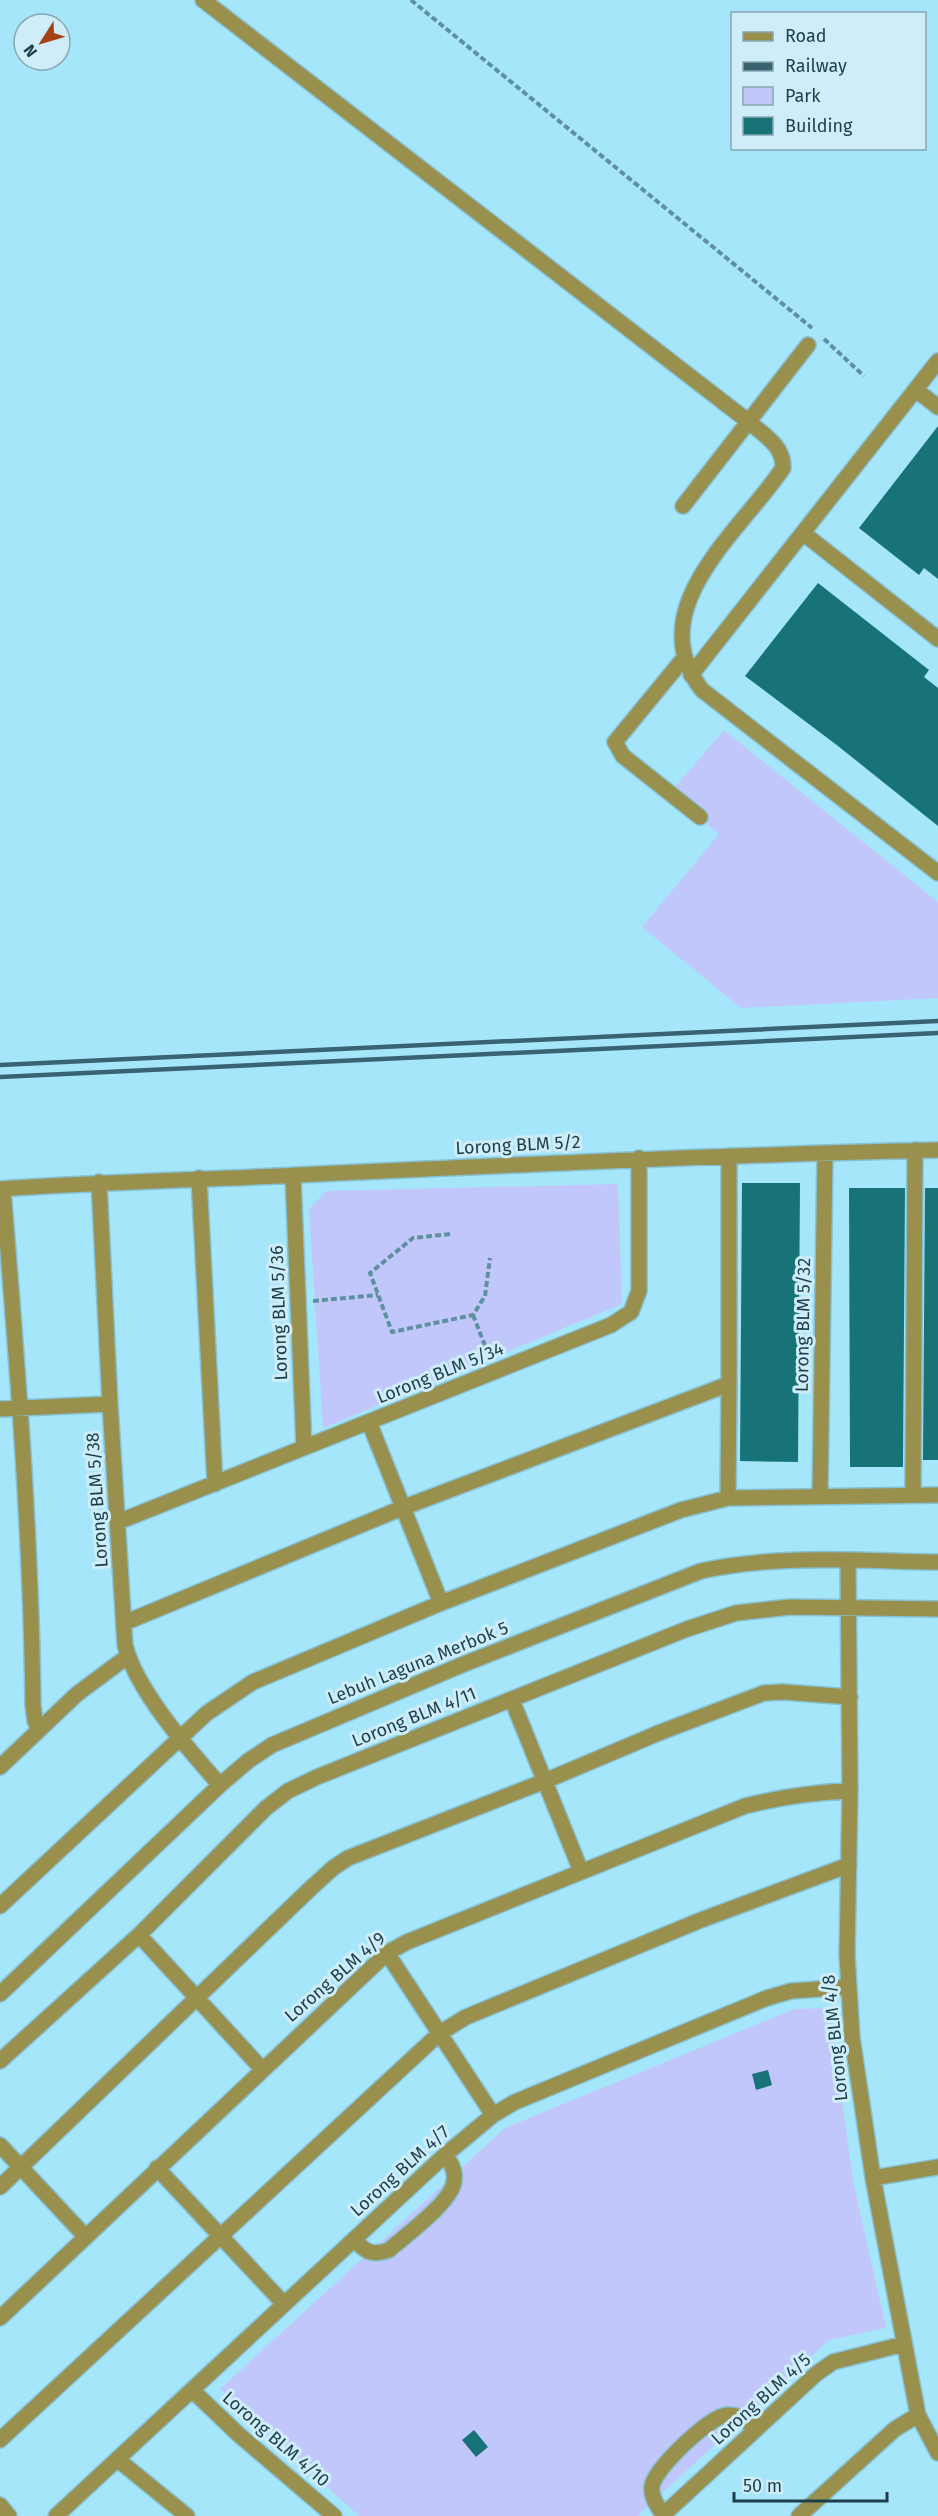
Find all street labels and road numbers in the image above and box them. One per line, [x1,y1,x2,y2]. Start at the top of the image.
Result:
street label: Lorong BLM 5/2 [455,1131,581,1159]
street label: Lorong BLM 5/36 [266,1245,292,1381]
street label: Lorong BLM 5/32 [791,1258,815,1392]
street label: Lorong BLM 5/34 [373,1337,507,1408]
street label: Lorong BLM 5/38 [81,1432,113,1568]
street label: Lebuh Laguna Merbok 5 [324,1617,512,1709]
street label: Lorong BLM 4/11 [349,1682,479,1752]
street label: Lorong BLM 4/9 [280,1927,390,2027]
street label: Lorong BLM 4/8 [817,1974,853,2102]
street label: Lorong BLM 4/7 [346,2121,454,2221]
street label: Lorong BLM 4/5 [707,2349,815,2449]
street label: Lorong BLM 4/10 [218,2387,334,2491]

